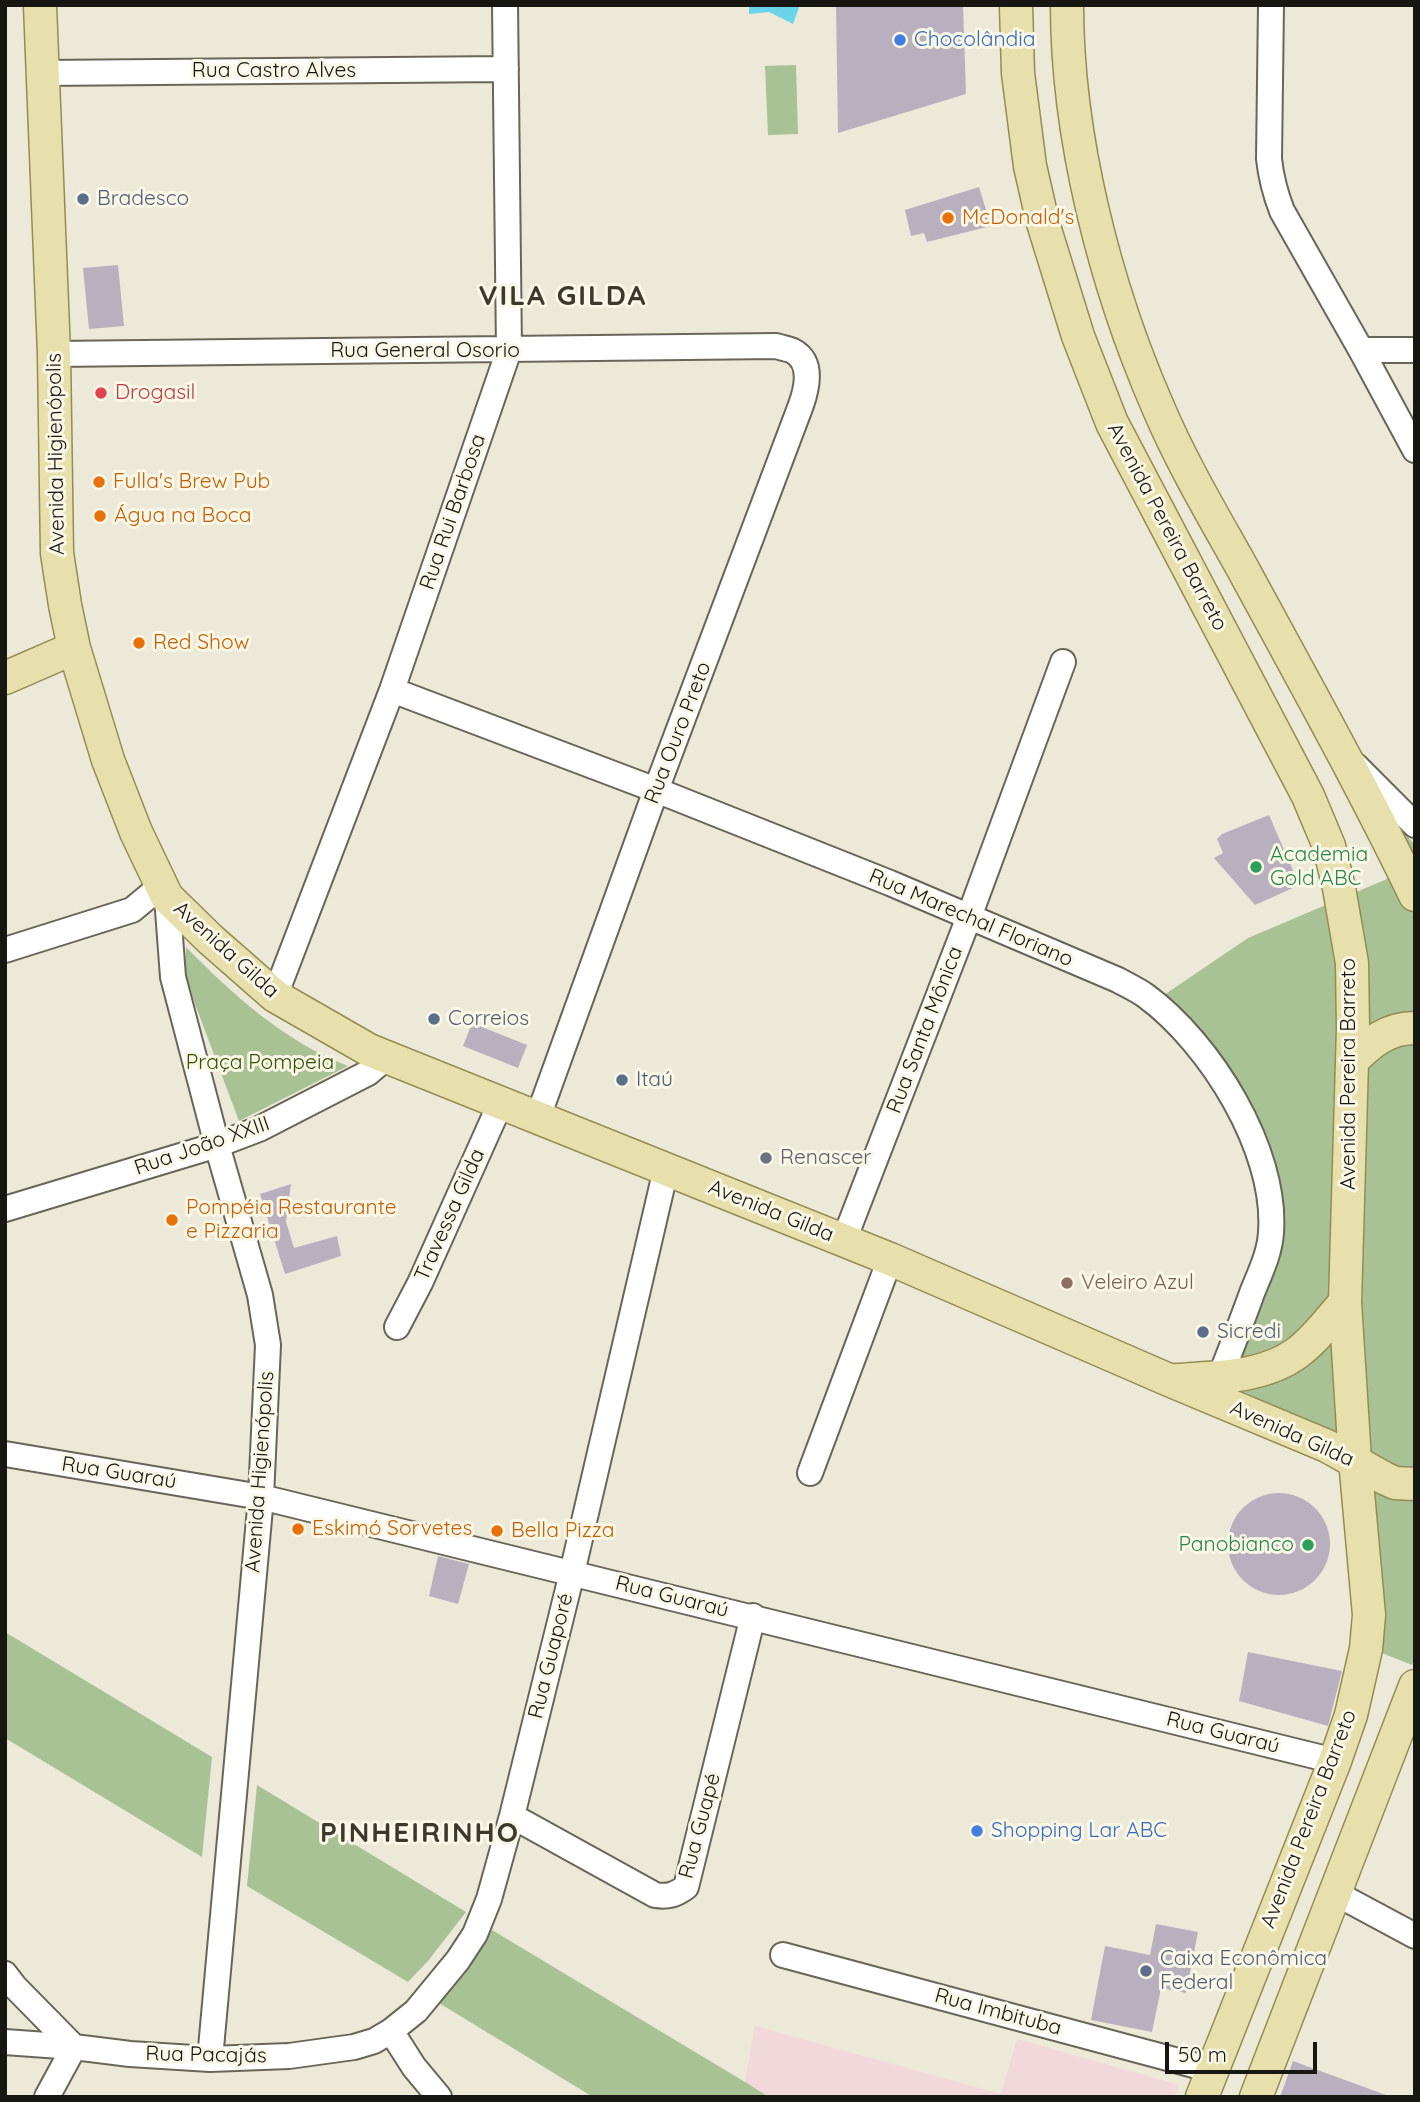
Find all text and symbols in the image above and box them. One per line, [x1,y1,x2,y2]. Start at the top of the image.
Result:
place label: Chocolândia [914,27,1036,53]
marker: Chocolândia [892,32,908,48]
street label: Rua Castro Alves [192,58,356,84]
place label: Bradesco [97,186,189,212]
marker: Bradesco [75,191,91,207]
place label: McDonald's [962,205,1074,231]
marker: McDonald's [940,210,956,226]
district label: VILA GILDA [480,280,646,314]
street label: Rua General Osorio [330,338,520,364]
street label: Avenida Higienópolis [42,353,70,555]
place label: Drogasil [115,380,195,406]
marker: Drogasil [93,385,109,401]
street label: Avenida Pereira Barreto [1101,419,1233,635]
street label: Rua Rui Barbosa [415,431,491,593]
place label: Fulla's Brew Pub [113,469,270,495]
marker: Fulla's Brew Pub [91,474,107,490]
place label: Água na Boca [114,503,251,529]
marker: Água na Boca [92,508,108,524]
place label: Red Show [153,630,249,656]
marker: Red Show [131,635,147,651]
street label: Rua Ouro Preto [639,658,717,808]
place label: Academia Gold ABC [1270,842,1368,892]
marker: Academia Gold ABC [1248,859,1264,875]
street label: Rua Marechal Floriano [865,864,1077,972]
street label: Avenida Gilda [168,896,284,1004]
street label: Rua Santa Mônica [882,943,968,1117]
street label: Avenida Pereira Barreto [1336,958,1362,1190]
place label: Correios [448,1006,529,1032]
marker: Correios [426,1011,442,1027]
park label: Praça Pompeia [186,1050,334,1076]
place label: Itaú [636,1067,673,1093]
marker: Itaú [614,1072,630,1088]
street label: Rua João XXIII [131,1111,273,1181]
street label: Travessa Gilda [410,1145,490,1285]
place label: Renascer [780,1145,871,1171]
marker: Renascer [758,1150,774,1166]
street label: Avenida Gilda [705,1174,837,1248]
place label: Pompéia Restaurante e Pizzaria [186,1195,397,1245]
marker: Pompéia Restaurante e Pizzaria [164,1212,180,1228]
place label: Veleiro Azul [1081,1270,1194,1296]
marker: Veleiro Azul [1059,1275,1075,1291]
place label: Sicredi [1217,1319,1281,1345]
marker: Sicredi [1195,1324,1211,1340]
street label: Avenida Higienópolis [240,1370,280,1574]
street label: Avenida Gilda [1226,1395,1358,1473]
street label: Rua Guaraú [60,1451,178,1495]
place label: Eskimó Sorvetes [312,1516,472,1542]
place label: Bella Pizza [511,1518,614,1544]
marker: Eskimó Sorvetes [290,1521,306,1537]
marker: Bella Pizza [489,1523,505,1539]
place label: Panobianco [1178,1532,1294,1558]
marker: Panobianco [1300,1537,1316,1553]
street label: Rua Guaraú [613,1571,731,1623]
street label: Rua Guaporé [523,1591,579,1721]
street label: Avenida Pereira Barreto [1256,1706,1362,1932]
street label: Rua Guaraú [1164,1707,1282,1759]
street label: Rua Guapé [674,1771,726,1881]
district label: PINHEIRINHO [321,1817,519,1851]
place label: Shopping Lar ABC [991,1818,1167,1844]
marker: Shopping Lar ABC [969,1823,985,1839]
place label: Caixa Econômica Federal [1160,1946,1327,1996]
marker: Caixa Econômica Federal [1138,1963,1154,1979]
street label: Rua Imbituba [932,1983,1064,2041]
scale bar [1168,2028,1320,2072]
street label: Rua Pacajás [145,2041,267,2069]
text: 50 m [1178,2041,1227,2067]

